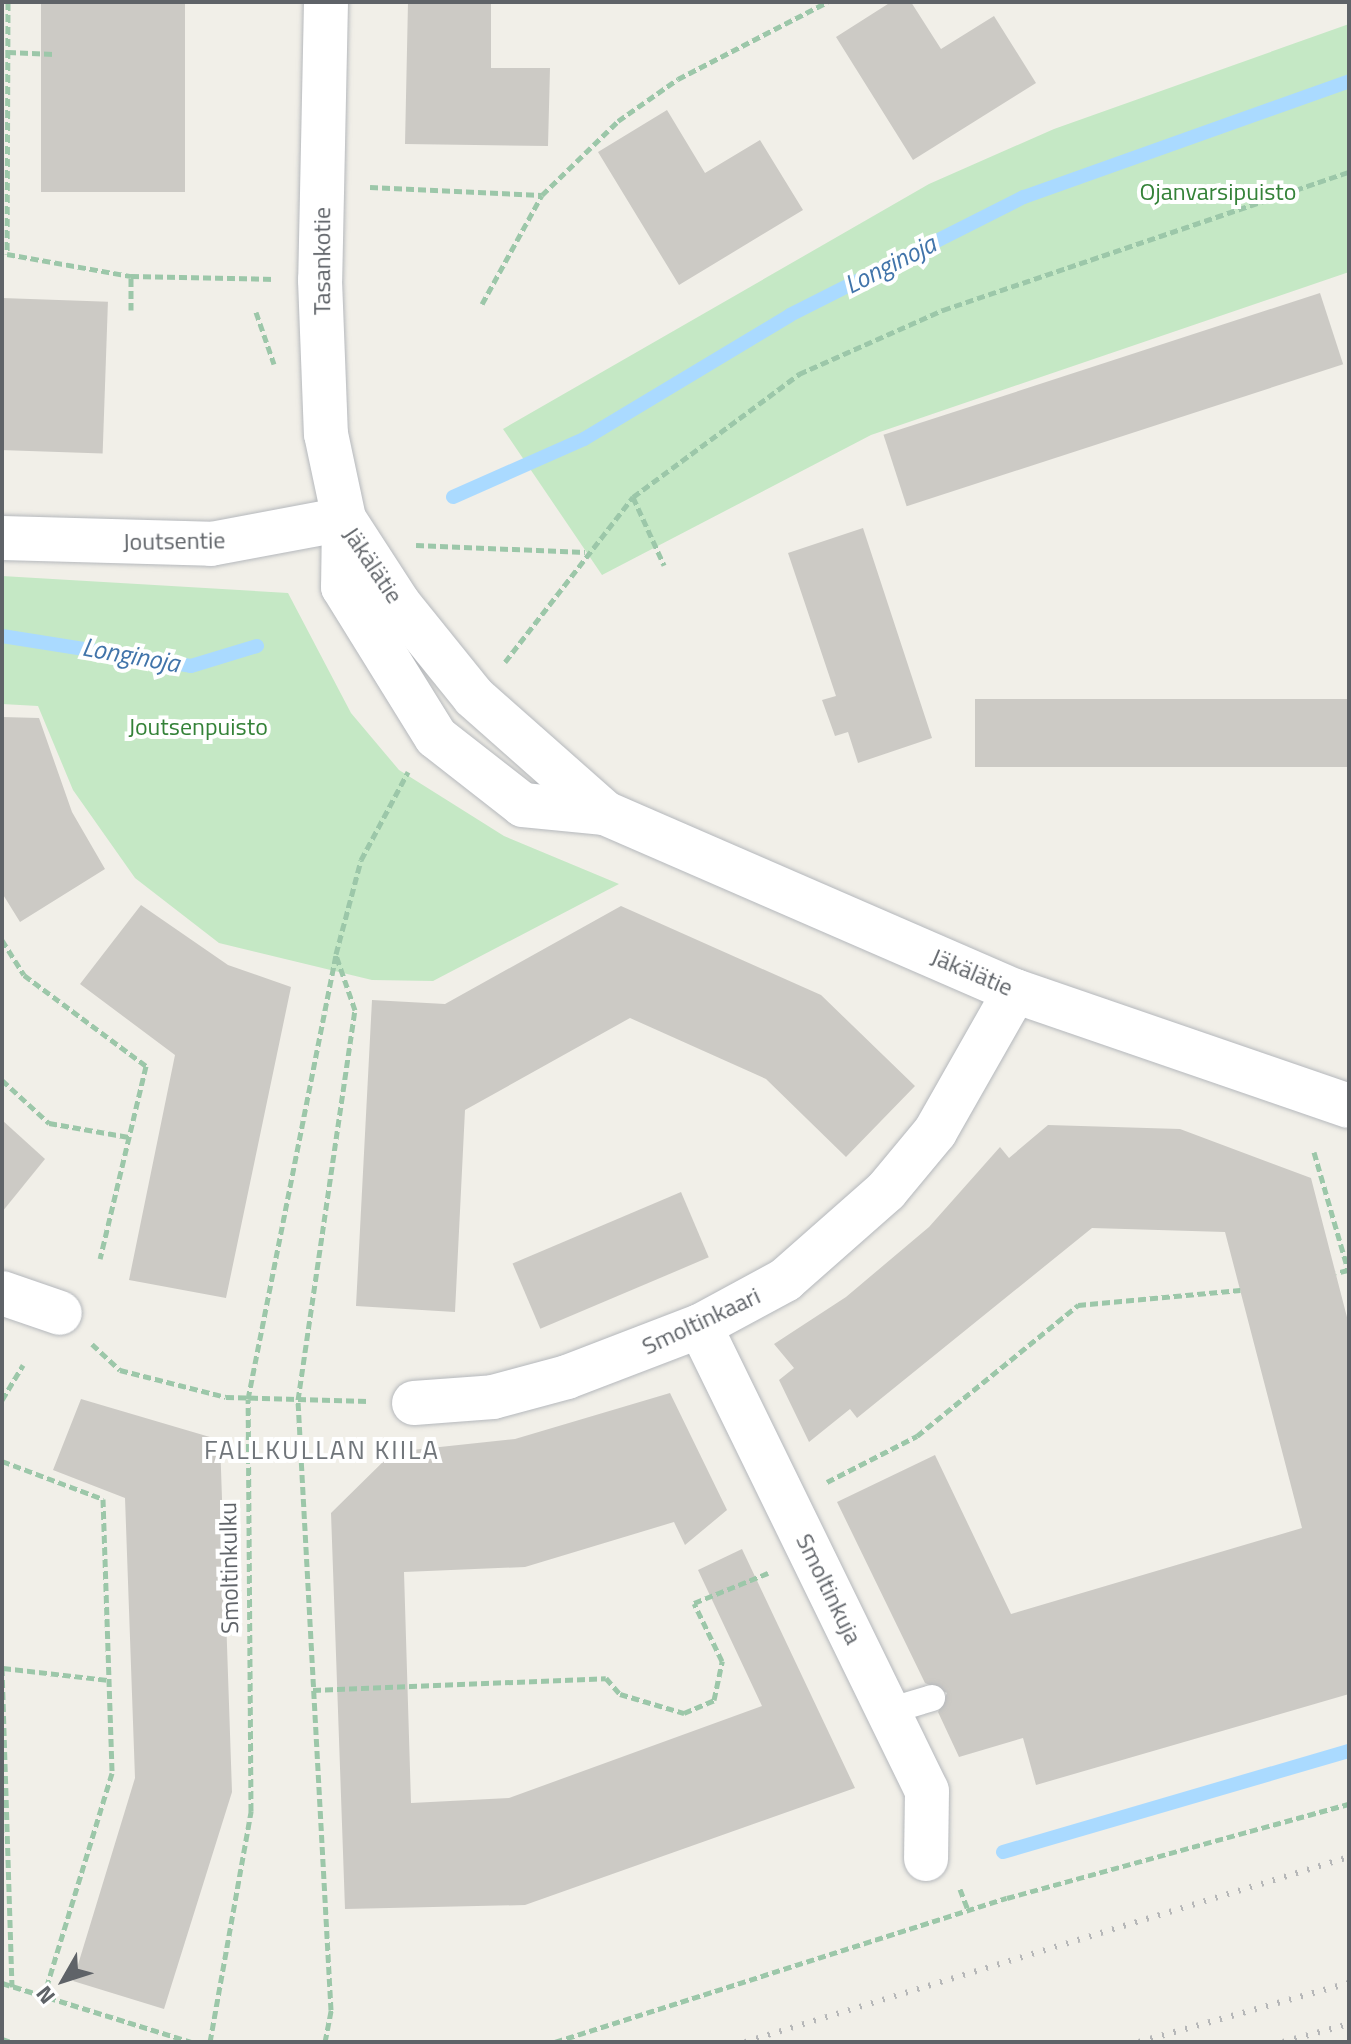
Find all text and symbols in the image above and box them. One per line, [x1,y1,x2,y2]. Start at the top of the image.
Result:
park label: Ojanvarsipuisto [1140,178,1296,206]
street label: Tasankotie [308,207,336,315]
water label: Longinoja [839,228,941,300]
street label: Jäkälätie [337,521,409,609]
street label: Joutsentie [122,526,226,556]
water label: Longinoja [80,631,182,679]
park label: Joutsenpuisto [128,713,268,741]
street label: Jäkälätie [927,942,1017,1002]
street label: Smoltinkaari [637,1281,765,1361]
district label: FALLKULLAN KIILA [204,1434,440,1466]
street label: Smoltinkulku [213,1502,245,1634]
street label: Smoltinkuja [790,1529,868,1649]
north arrow [24,1940,104,2020]
text: N [27,1978,63,2012]

